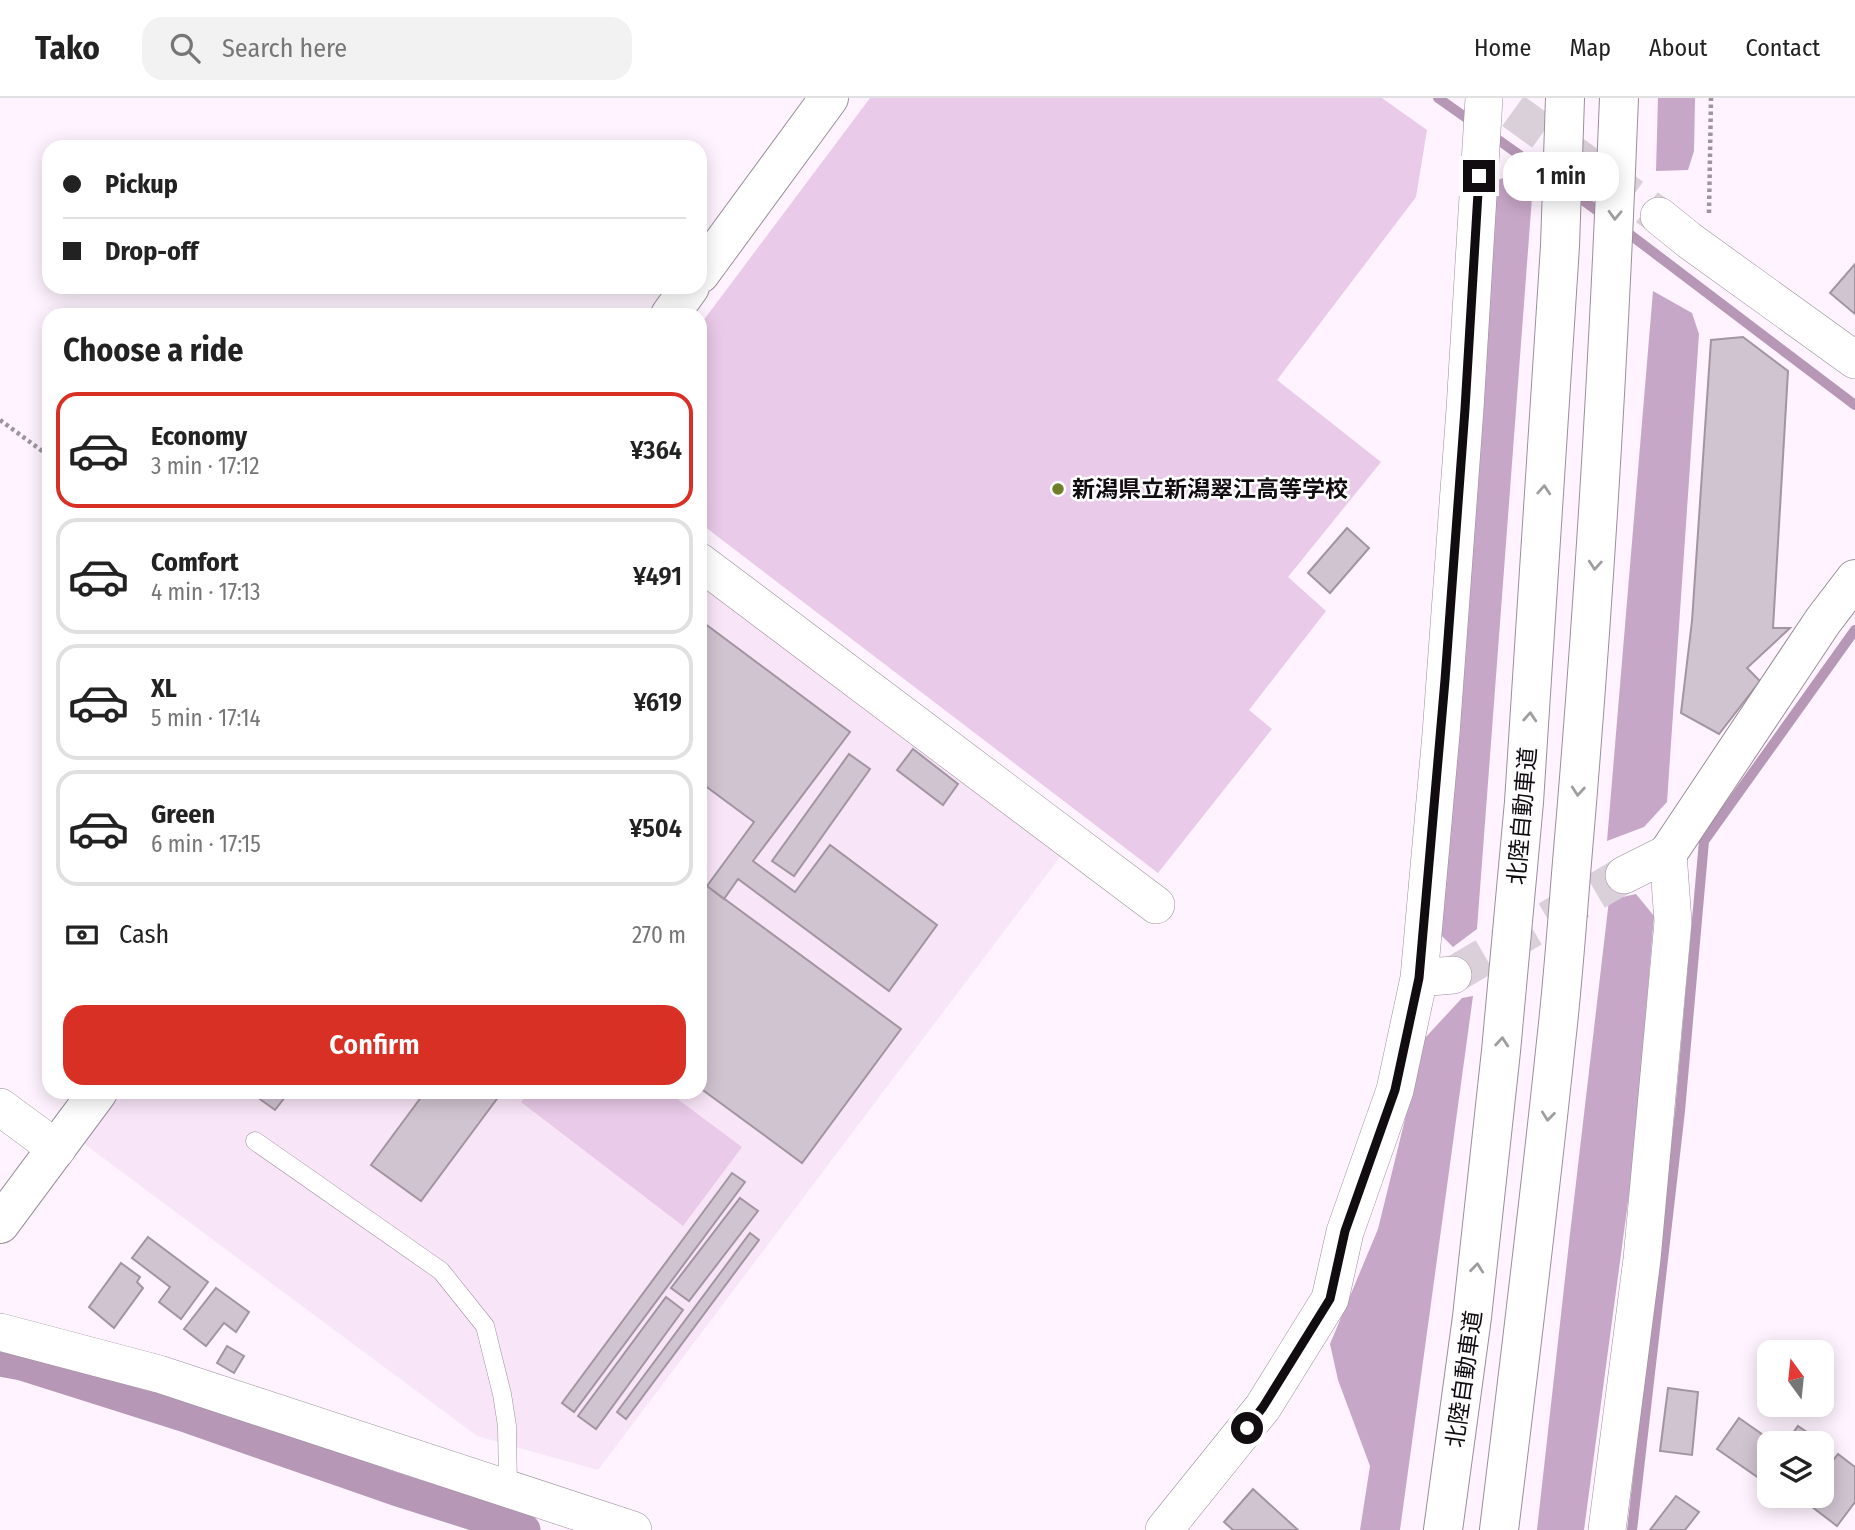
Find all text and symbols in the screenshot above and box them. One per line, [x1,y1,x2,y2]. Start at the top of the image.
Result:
search box [142,17,632,80]
text: Tako [35,28,100,68]
icon: search [166,29,204,67]
text: Search here [222,33,347,64]
text: Home [1474,34,1531,62]
text: Map [1569,34,1611,62]
text: About [1649,34,1707,62]
text: Contact [1745,34,1820,62]
callout: 1 min [1504,152,1619,200]
route end [1463,160,1495,192]
text: 1 min [1536,162,1586,190]
text: Pickup [105,169,178,200]
one-way arrow [1607,210,1622,221]
text: Drop-off [105,236,198,267]
text: Choose a ride [63,331,244,369]
icon: car [67,419,130,482]
text: Economy [151,421,247,452]
text: ¥364 [630,435,682,466]
text: 3 min · 17:12 [151,452,259,480]
place label: 新潟県立新潟翠江高等学校 [1072,475,1348,503]
marker: 新潟県立新潟翠江高等学校 [1050,481,1066,497]
one-way arrow [1536,485,1551,496]
icon: car [67,545,130,608]
text: Comfort [151,547,239,578]
one-way arrow [1588,559,1603,570]
text: ¥491 [633,561,682,592]
text: 4 min · 17:13 [151,578,260,606]
icon: car [67,671,130,734]
text: XL [151,673,177,704]
text: ¥619 [633,687,682,718]
text: 5 min · 17:14 [151,704,261,732]
one-way arrow [1522,712,1537,723]
street label: 北陸自動車道 [1502,746,1542,886]
one-way arrow [1571,786,1586,797]
icon: car [67,797,130,860]
text: Green [151,799,215,830]
text: ¥504 [629,813,682,844]
text: 6 min · 17:15 [151,830,261,858]
icon: cash [63,916,101,954]
text: Cash [119,919,169,950]
text: 270 m [632,921,686,949]
button: Confirm [63,1005,686,1085]
one-way arrow [1494,1036,1509,1047]
one-way arrow [1541,1110,1556,1121]
one-way arrow [1470,1262,1485,1274]
street label: 北陸自動車道 [1441,1309,1487,1449]
north arrow [1757,1340,1834,1418]
map controls [1757,1340,1834,1508]
route start [1231,1412,1263,1444]
button: layers [1757,1431,1834,1508]

